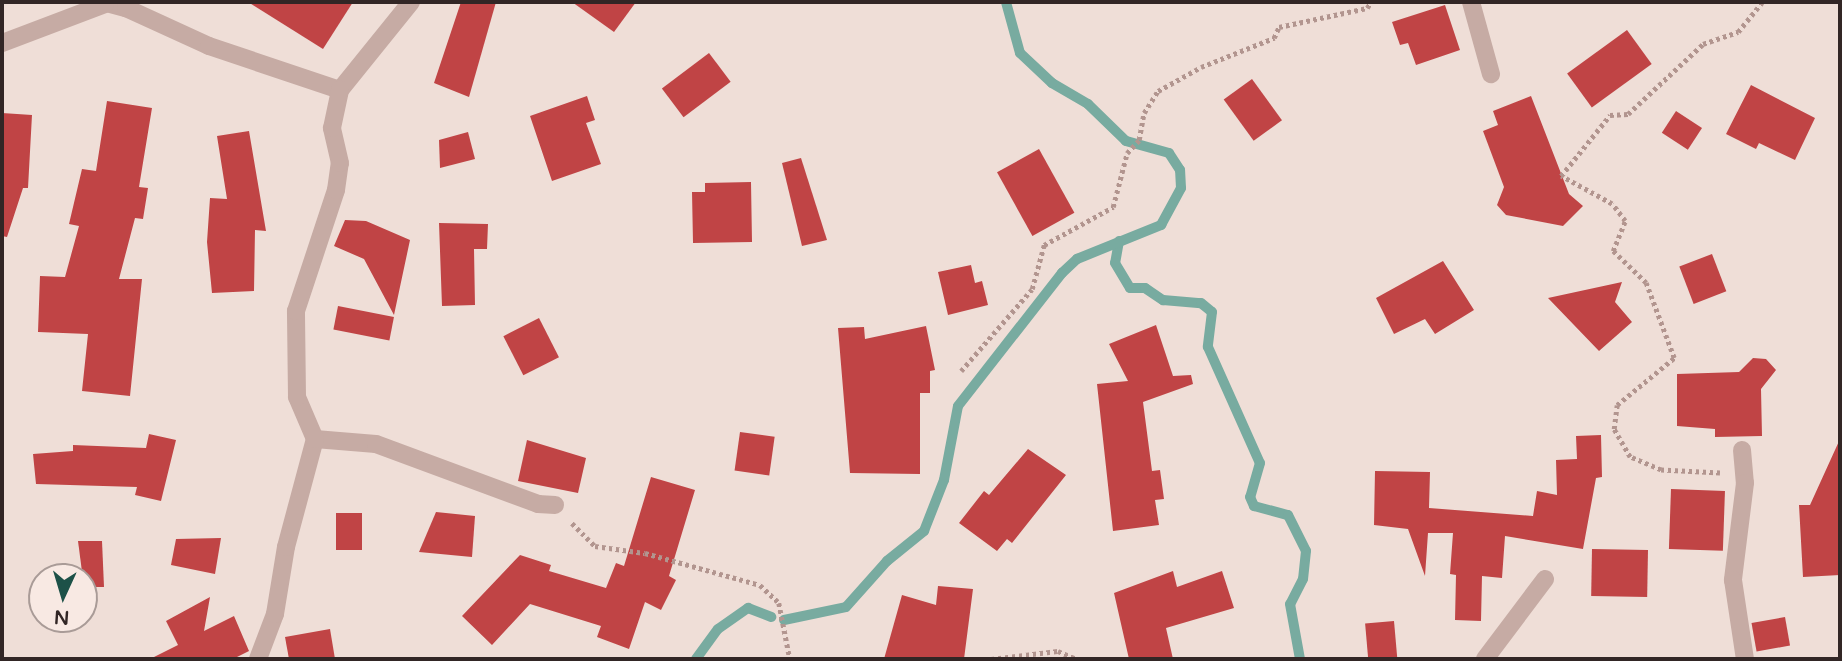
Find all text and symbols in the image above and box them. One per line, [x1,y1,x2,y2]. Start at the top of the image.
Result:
north arrow [28,563,98,633]
text: N [53,605,70,628]

